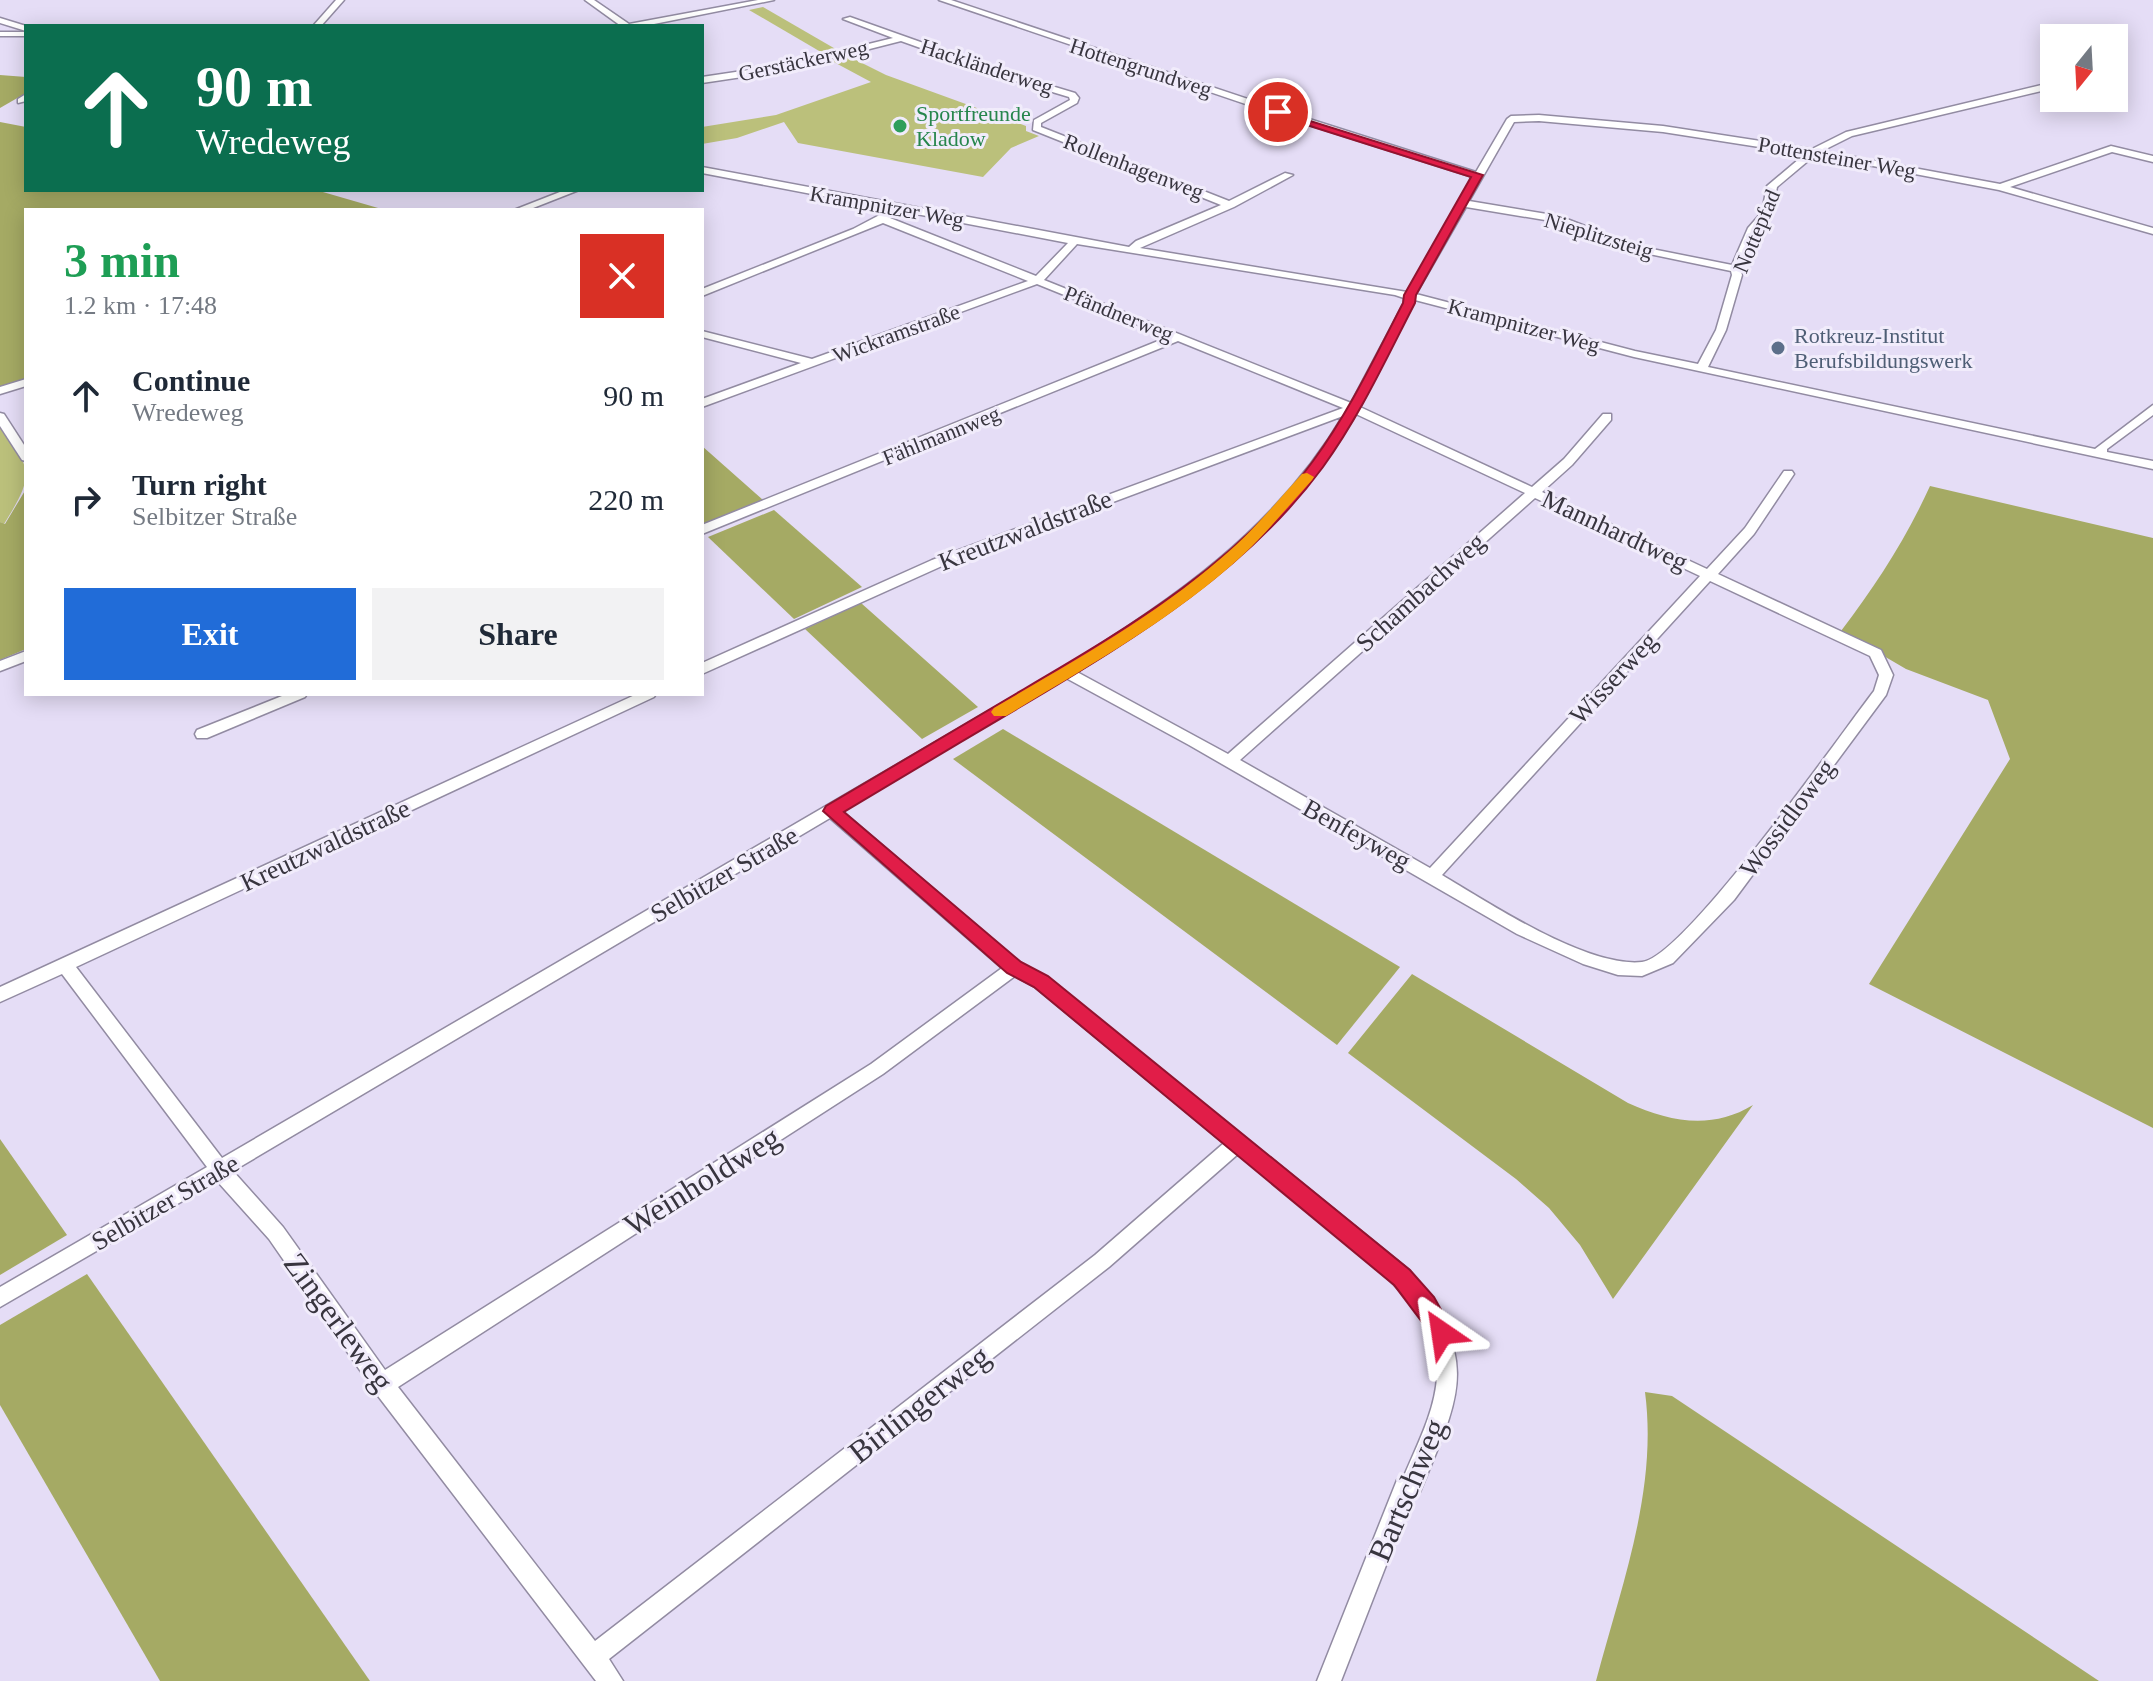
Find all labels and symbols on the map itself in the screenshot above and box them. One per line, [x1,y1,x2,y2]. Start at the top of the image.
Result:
north arrow [2040,24,2128,112]
street label: Hackländerweg [917,33,1056,100]
street label: Hottengrundweg [1067,33,1215,102]
street label: Gerstäckerweg [736,35,870,86]
pin [1244,78,1312,146]
place label: Sportfreunde Kladow [916,101,1031,151]
marker: Sportfreunde Kladow [891,117,909,135]
street label: Rollenhagenweg [1060,128,1207,205]
street label: Pottensteiner Weg [1756,131,1918,184]
street label: Krampnitzer Weg [808,181,966,232]
street label: Nottepfad [1728,186,1785,277]
street label: Nieplitzsteig [1541,207,1656,264]
street label: Pfändnerweg [1060,280,1177,347]
street label: Krampnitzer Weg [1445,293,1602,358]
street label: Wickramstraße [829,299,963,368]
place label: Rotkreuz-Institut Berufsbildungswerk [1794,323,1972,373]
marker: Rotkreuz-Institut Berufsbildungswerk [1769,339,1787,357]
street label: Fählmannweg [879,401,1004,470]
street label: Kreutzwaldstraße [934,484,1116,577]
street label: Mannhardtweg [1537,484,1692,577]
street label: Schambachweg [1350,527,1491,658]
street label: Wisserweg [1564,627,1663,730]
street label: Wossidloweg [1734,754,1841,883]
street label: Benfeyweg [1298,793,1416,876]
street label: Kreutzwaldstraße [236,794,414,897]
street label: Selbitzer Straße [645,821,803,928]
street label: Weinholdweg [617,1119,787,1243]
street label: Selbitzer Straße [86,1149,244,1256]
street label: Zingerleweg [277,1246,401,1398]
position arrow [1400,1291,1484,1375]
street label: Birlingerweg [841,1338,997,1470]
street label: Bartschweg [1361,1413,1453,1567]

